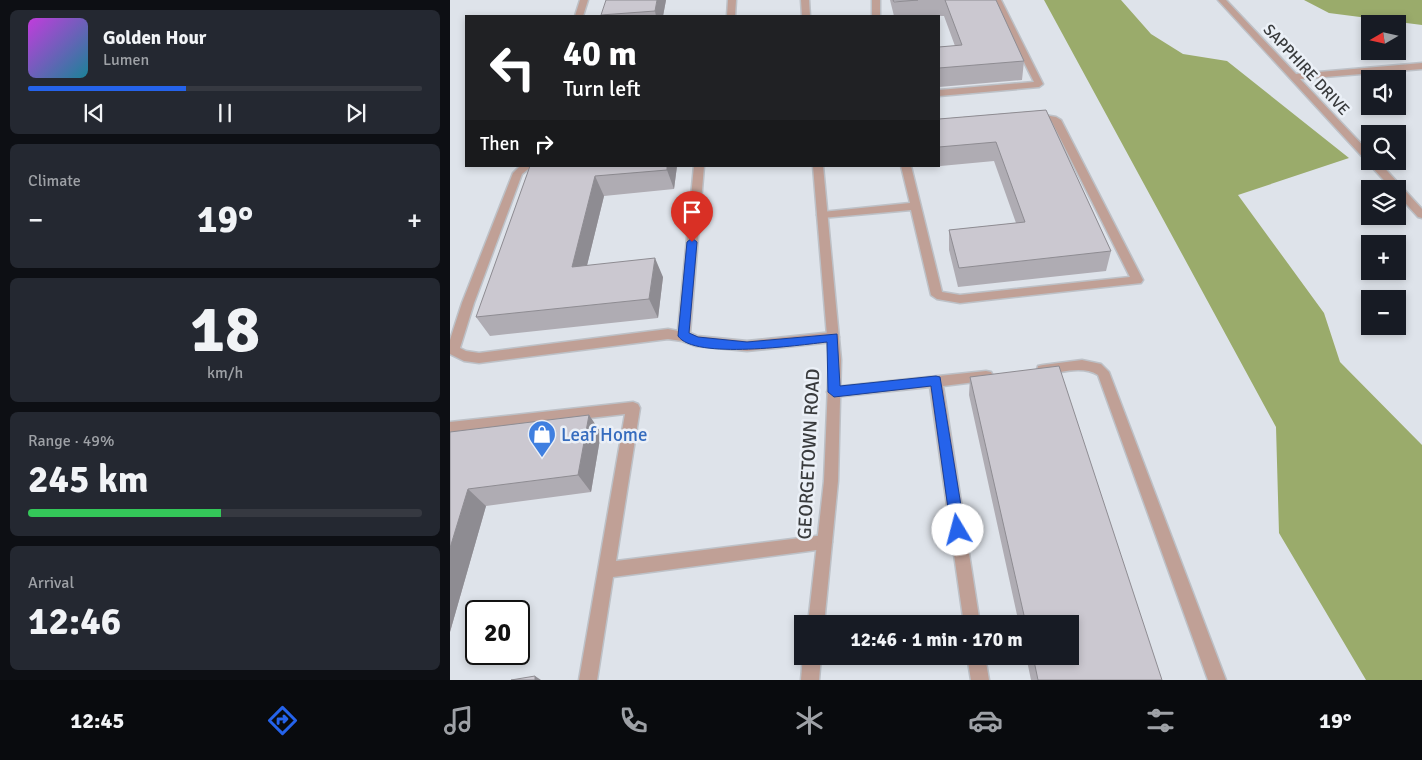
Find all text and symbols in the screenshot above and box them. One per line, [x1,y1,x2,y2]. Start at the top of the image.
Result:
north arrow [1361,15,1406,60]
map controls [1361,15,1406,335]
street label: SAPPHIRE DRIVE [1259,20,1354,119]
text: Golden Hour [103,26,206,50]
text: 40 m [563,32,637,75]
icon: left [480,35,545,100]
text: Lumen [103,50,149,70]
button: sound [1361,70,1406,115]
text: Turn left [563,75,641,102]
icon: previous [80,99,108,127]
icon: pause [211,99,239,127]
icon: next [342,99,370,127]
button: search [1361,125,1406,170]
icon: right [530,130,558,158]
text: Then [480,132,520,156]
text: Climate [28,171,81,191]
button: layers [1361,180,1406,225]
pin [671,191,713,242]
text: 19° [197,196,253,243]
icon: arrive [678,198,706,226]
text: − [28,203,43,237]
text: + [407,203,422,237]
button: + [1361,235,1406,280]
text: 18 [190,290,260,370]
button: − [1361,290,1406,335]
text: km/h [207,363,243,383]
street label: GEORGETOWN ROAD [793,368,825,540]
shop icon: Leaf Home [527,419,557,458]
place label: Leaf Home [561,423,647,447]
text: Range · 49% [28,431,114,451]
text: 245 km [28,456,149,503]
position arrow [931,503,983,555]
text: Arrival [28,573,74,593]
text: 12:46 [28,598,121,645]
speed limit sign: 20 [465,600,530,665]
text: 12:46 · 1 min · 170 m [850,628,1023,652]
icon: directions [265,703,300,738]
icon: music [441,703,476,738]
icon: phone [616,703,651,738]
icon: climate [792,703,827,738]
icon: car [968,703,1003,738]
icon: filters [1143,703,1178,738]
text: 12:45 [70,707,124,734]
text: 19° [1319,707,1352,734]

